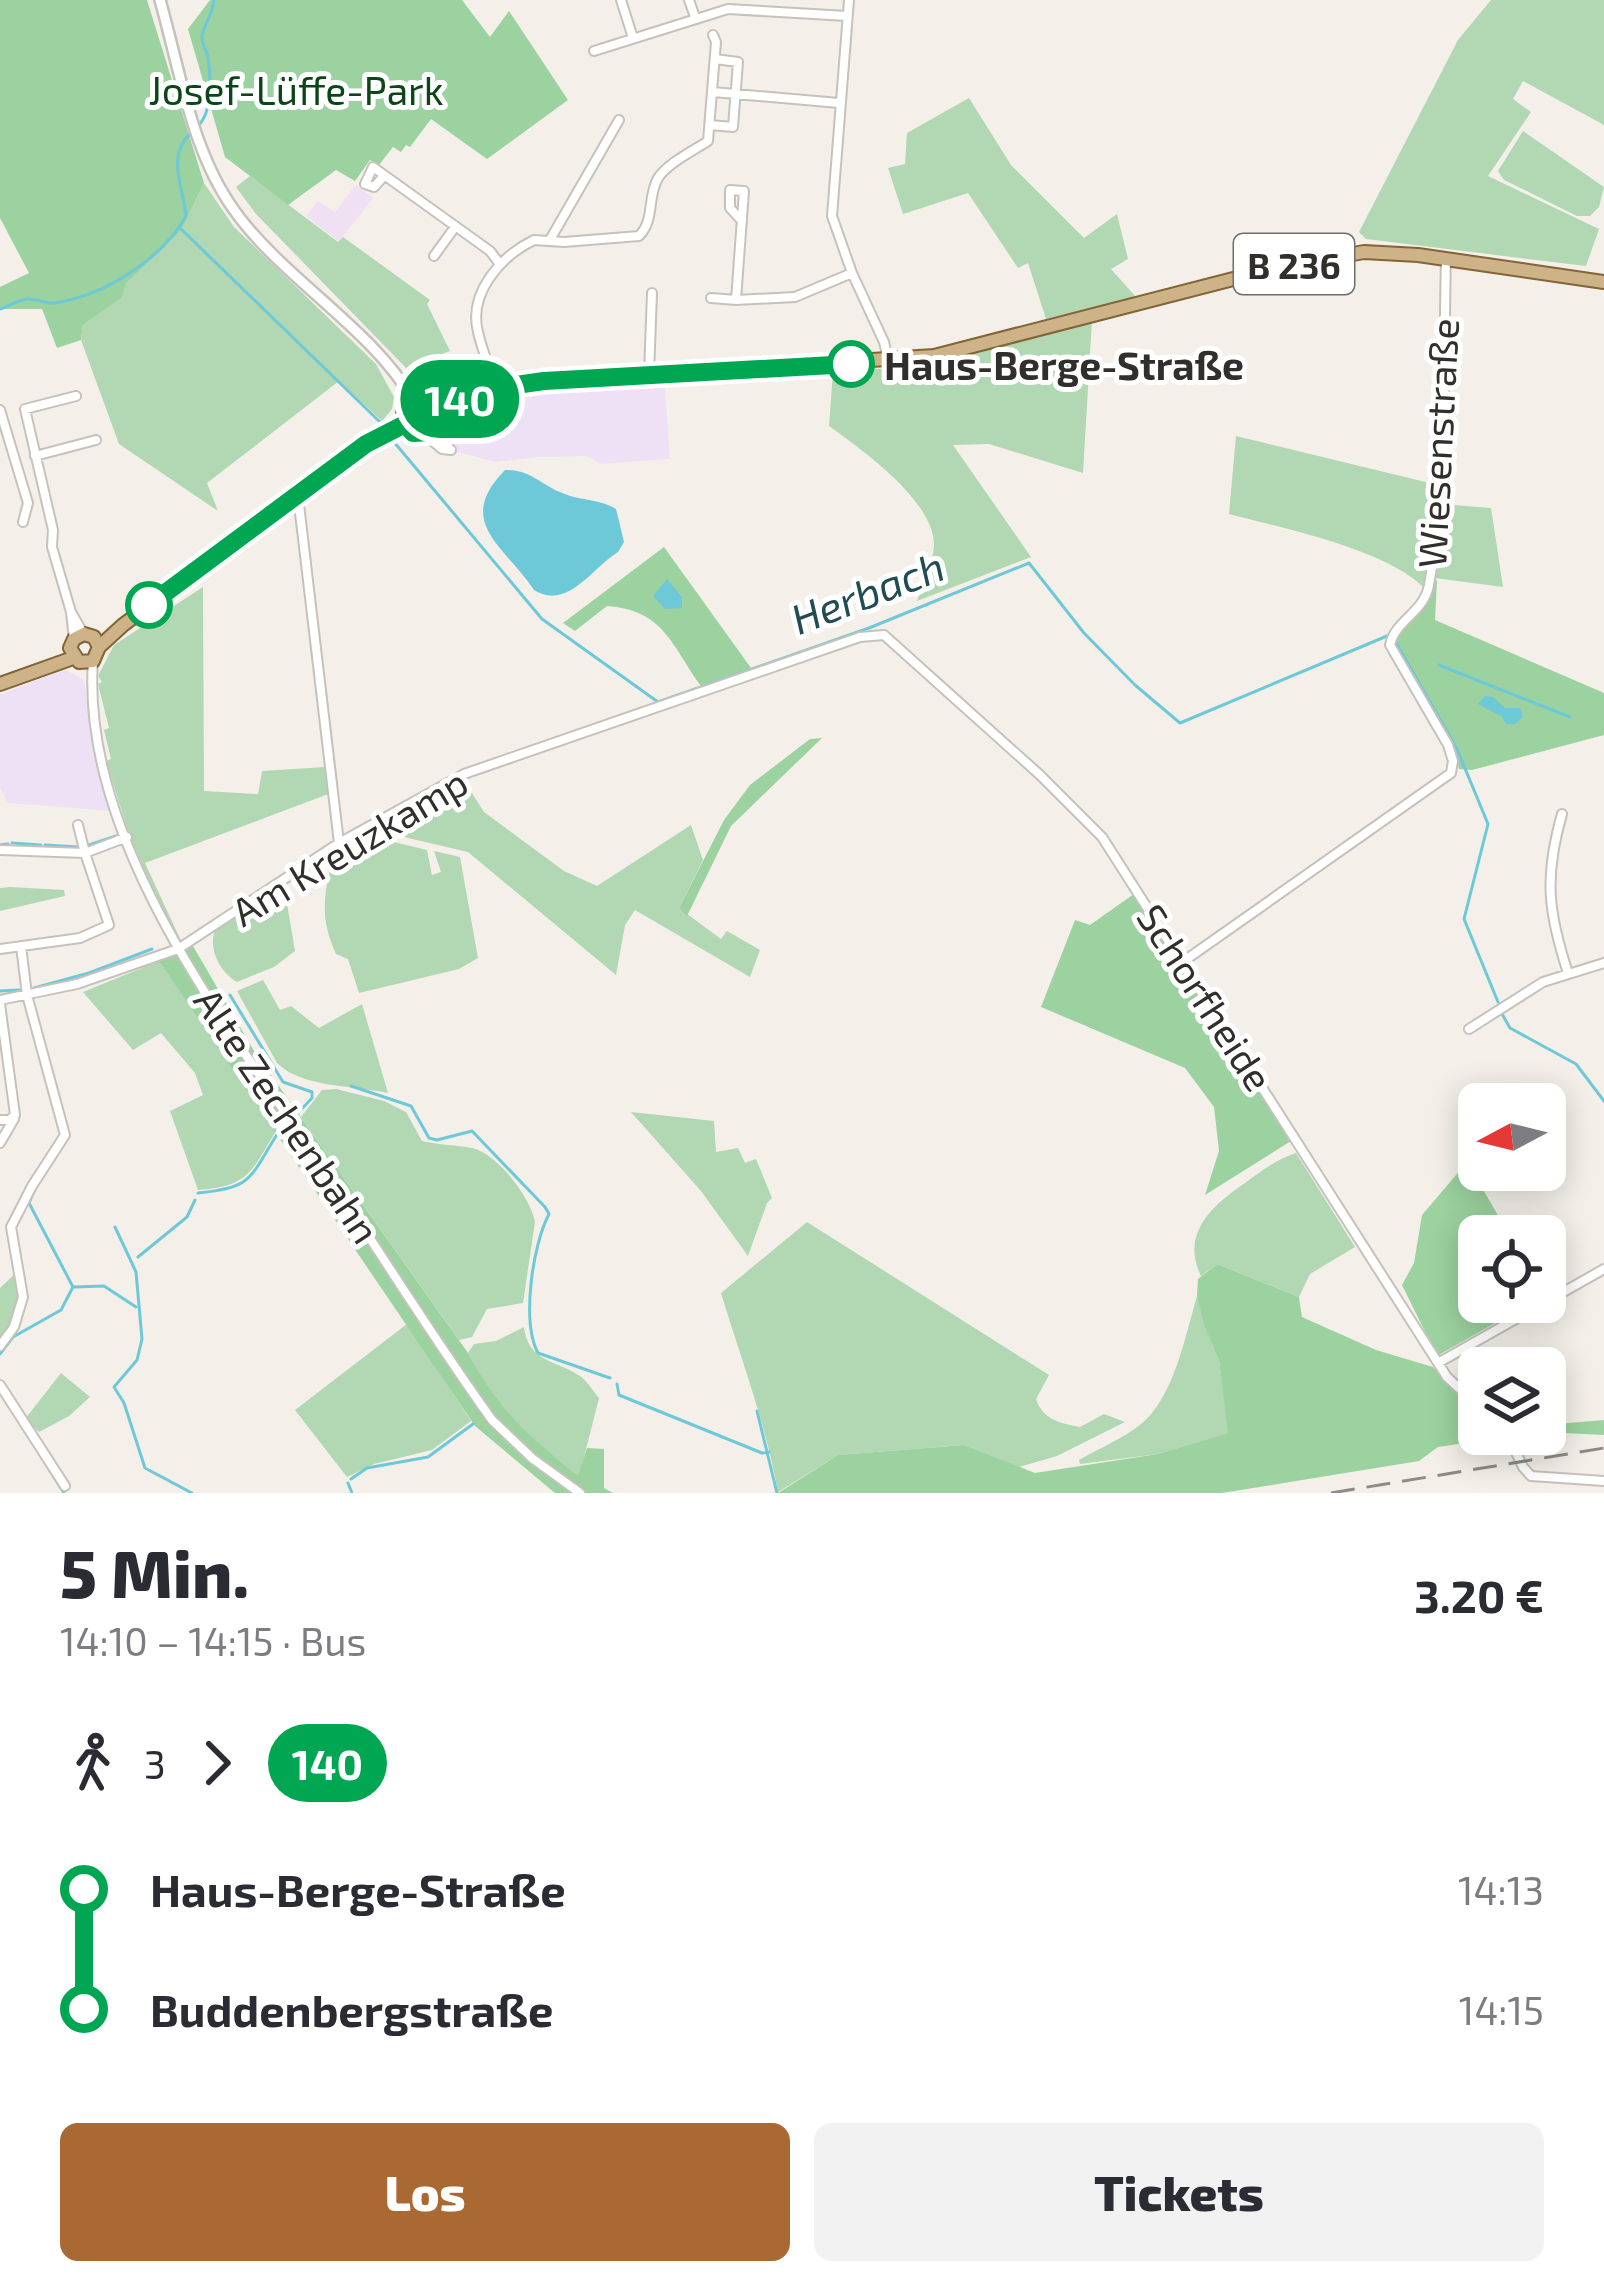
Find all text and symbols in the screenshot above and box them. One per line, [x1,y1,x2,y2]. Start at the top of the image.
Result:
park label: Josef-Lüffe-Park [148,66,444,113]
road number: B 236 [1234,234,1354,294]
street label: Wiesenstraße [1407,317,1467,569]
place label: Haus-Berge-Straße [884,341,1244,388]
marker: Haus-Berge-Straße [829,342,873,386]
line badge: 140 [391,360,529,438]
text: 140 [424,374,496,424]
water label: Herbach [783,539,951,643]
unlabelled marker [127,583,171,627]
street label: Am Kreuzkamp [223,757,475,935]
street label: Schorfheide [1128,895,1284,1099]
street label: Alte Zechenbahn [185,979,391,1251]
north arrow [1458,1083,1566,1191]
map controls [1458,1083,1566,1455]
button: locate [1458,1215,1566,1323]
button: layers [1458,1347,1566,1455]
text: 5 Min. [60,1532,249,1611]
text: 3.20 € [1414,1568,1544,1622]
text: 14:10 – 14:15 · Bus [60,1617,366,1664]
icon: walk [60,1730,126,1796]
icon: forward [184,1730,250,1796]
text: 140 [292,1738,363,1788]
text: 3 [144,1740,166,1787]
text: Haus-Berge-Straße [150,1862,566,1916]
text: 14:13 [1458,1866,1544,1913]
text: Buddenbergstraße [150,1982,553,2036]
text: 14:15 [1459,1986,1544,2033]
button: Los [60,2123,790,2261]
button: Tickets [814,2123,1544,2261]

